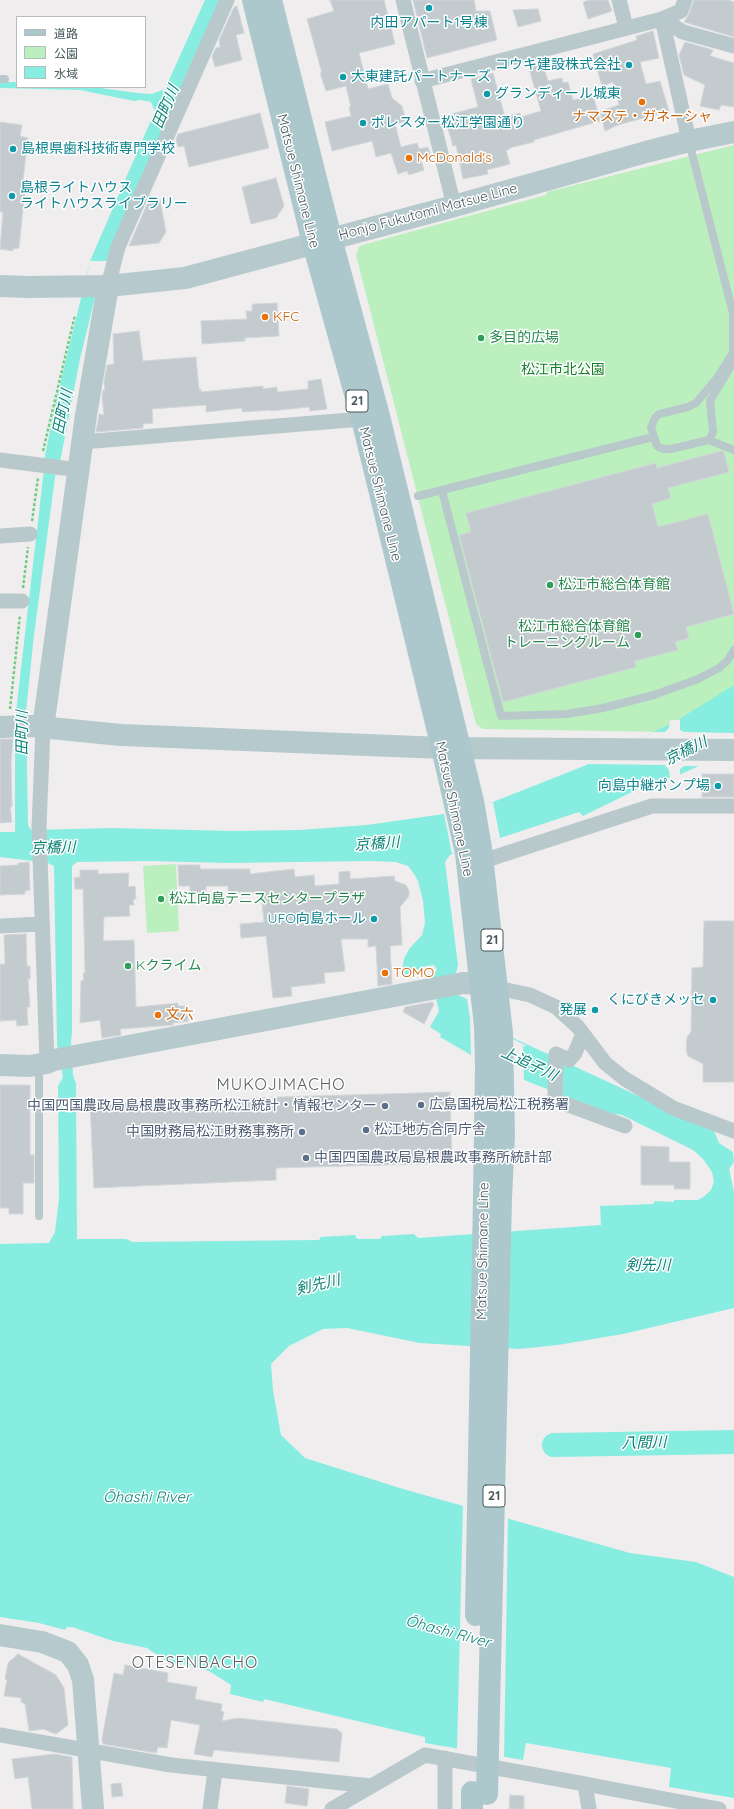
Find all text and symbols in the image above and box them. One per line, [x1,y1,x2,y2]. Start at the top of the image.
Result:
marker: 内田アパート1号棟 [424,3,434,13]
place label: 内田アパート1号棟 [370,15,488,31]
legend [16,16,146,88]
text: 道路 [54,26,78,41]
text: 公園 [54,46,78,61]
place label: コウキ建設株式会社 [495,57,621,73]
marker: コウキ建設株式会社 [624,60,634,70]
text: 水域 [54,66,78,81]
place label: 大東建託パートナーズ [351,69,491,85]
marker: 大東建託パートナーズ [338,72,348,82]
water label: 田町川 [149,83,183,131]
place label: グランディール城東 [495,86,621,102]
marker: グランディール城東 [482,89,492,99]
marker: ナマステ・ガネーシャ [637,97,647,107]
place label: ナマステ・ガネーシャ [572,109,712,125]
street label: Matsue Shimane Line [273,112,323,250]
place label: ポレスター松江学園通り [371,115,525,131]
marker: ポレスター松江学園通り [358,118,368,128]
place label: 島根県歯科技術専門学校 [21,141,175,157]
marker: 島根県歯科技術専門学校 [8,144,18,154]
place label: McDonald's [417,150,492,166]
marker: McDonald's [404,153,414,163]
place label: 島根ライトハウス ライトハウスライブラリー [20,180,188,212]
street label: Honjo Fukutomi Matsue Line [337,180,519,244]
marker: 島根ライトハウス ライトハウスライブラリー [7,191,17,201]
place label: KFC [273,309,299,325]
marker: KFC [260,312,270,322]
place label: 多目的広場 [489,330,559,346]
marker: 多目的広場 [476,333,486,343]
park label: 松江市北公園 [521,362,605,378]
water label: 田町川 [50,388,76,436]
road number: 21 [346,390,368,412]
street label: Matsue Shimane Line [355,425,405,563]
place label: 松江市総合体育館 [558,577,670,593]
marker: 松江市総合体育館 [545,580,555,590]
place label: 松江市総合体育館 トレーニングルーム [504,619,630,652]
marker: 松江市総合体育館 トレーニングルーム [633,630,643,640]
water label: 田町川 [13,711,31,755]
water label: 京橋川 [662,733,710,769]
street label: Matsue Shimane Line [431,740,477,878]
place label: 向島中継ポンプ場 [598,778,710,794]
marker: 向島中継ポンプ場 [713,781,723,791]
water label: 京橋川 [354,833,400,855]
water label: 京橋川 [30,839,76,857]
place label: 松江向島テニスセンタープラザ [169,891,365,907]
marker: 松江向島テニスセンタープラザ [156,894,166,904]
place label: UFO向島ホール [267,911,366,927]
marker: UFO向島ホール [369,914,379,924]
road number: 21 [481,929,503,951]
place label: Kクライム [136,958,201,974]
marker: Kクライム [123,961,133,971]
place label: TOMO [393,965,434,981]
marker: TOMO [380,968,390,978]
place label: くにびきメッセ [607,992,705,1008]
marker: くにびきメッセ [708,995,718,1005]
place label: 発展 [559,1002,587,1018]
marker: 発展 [590,1005,600,1015]
place label: 文六 [166,1007,194,1023]
marker: 文六 [153,1010,163,1020]
water label: 上追子川 [498,1043,560,1085]
district label: MUKOJIMACHO [217,1075,345,1095]
place label: 広島国税局松江税務署 [429,1097,569,1113]
place label: 中国四国農政局島根農政事務所松江統計・情報センター [27,1098,377,1114]
marker: 広島国税局松江税務署 [416,1100,426,1110]
marker: 中国四国農政局島根農政事務所松江統計・情報センター [380,1101,390,1111]
place label: 松江地方合同庁舎 [374,1122,486,1138]
place label: 中国財務局松江財務事務所 [126,1124,294,1140]
marker: 松江地方合同庁舎 [361,1125,371,1135]
marker: 中国財務局松江財務事務所 [297,1127,307,1137]
place label: 中国四国農政局島根農政事務所統計部 [314,1150,552,1166]
marker: 中国四国農政局島根農政事務所統計部 [301,1153,311,1163]
street label: Matsue Shimane Line [473,1182,493,1320]
water label: 剣先川 [626,1256,670,1274]
water label: 剣先川 [294,1271,342,1299]
water label: 八間川 [621,1434,667,1452]
road number: 21 [483,1485,505,1507]
water label: Ōhashi River [103,1488,191,1506]
water label: Ōhashi River [403,1612,493,1652]
district label: OTESENBACHO [132,1653,258,1673]

